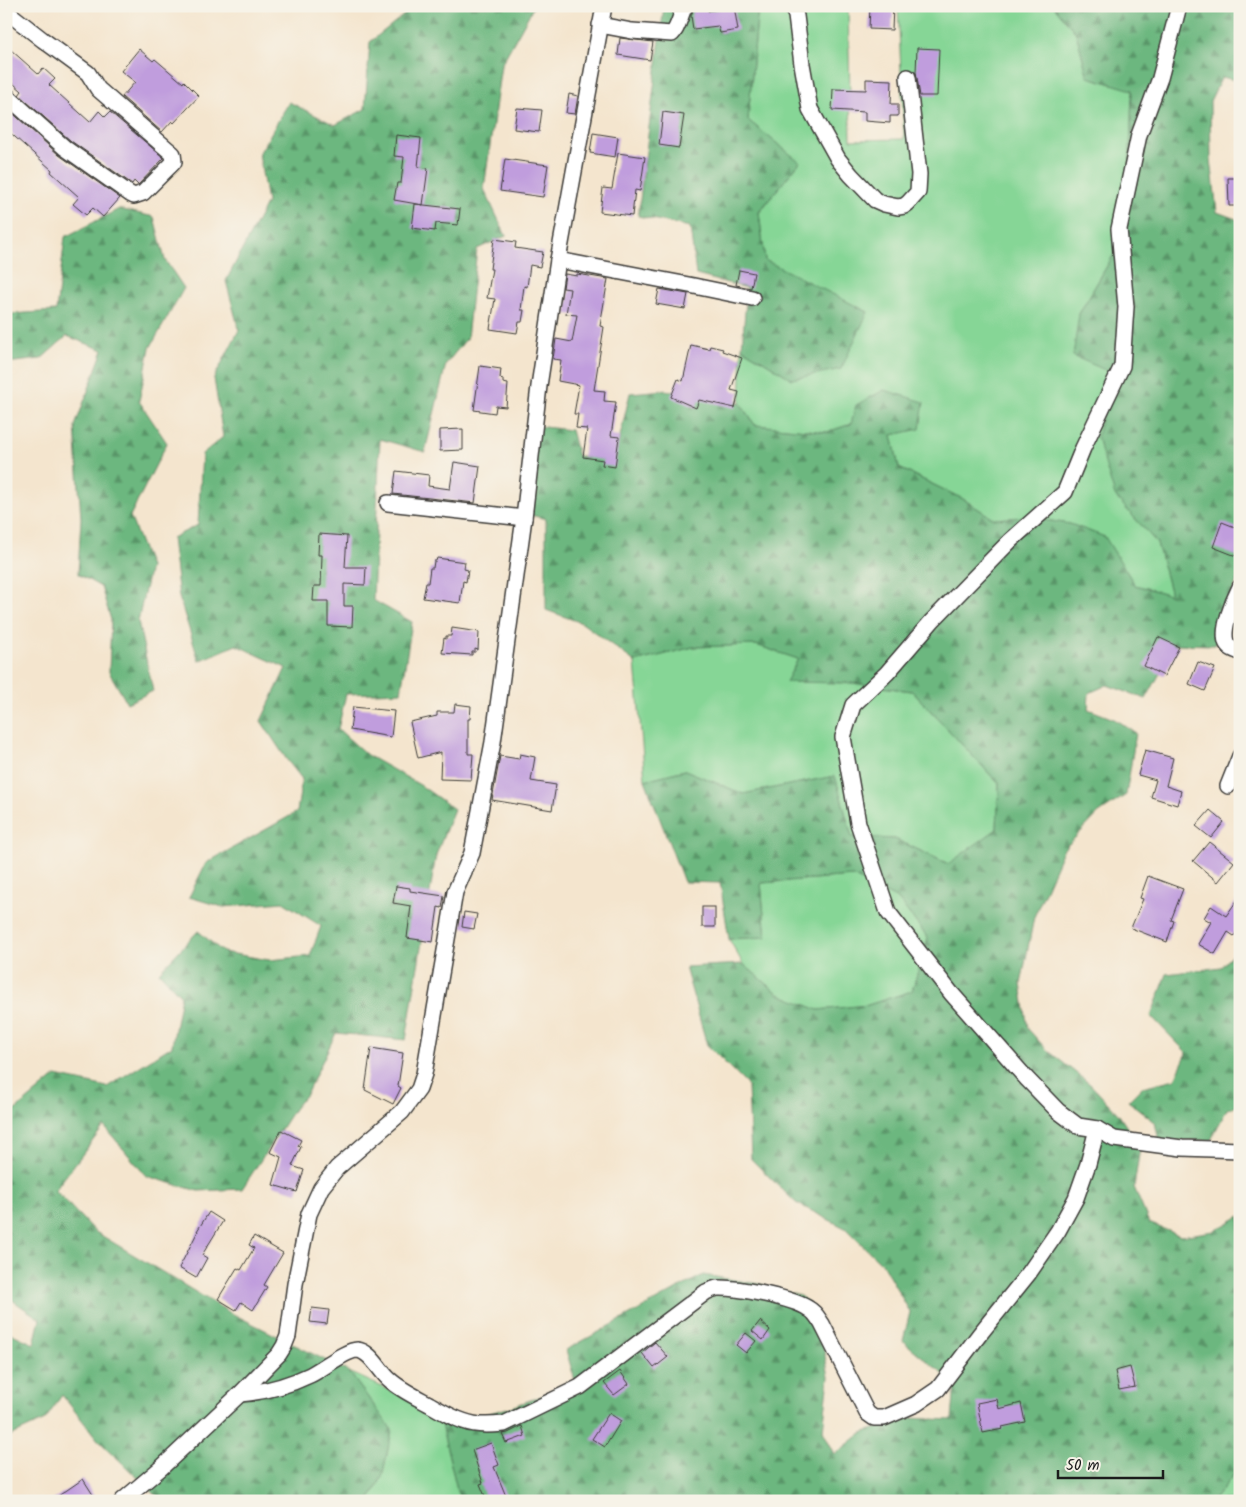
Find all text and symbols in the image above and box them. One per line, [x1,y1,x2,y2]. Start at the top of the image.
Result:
scale bar [1058,1447,1164,1479]
text: 50 m [1066,1454,1100,1478]

